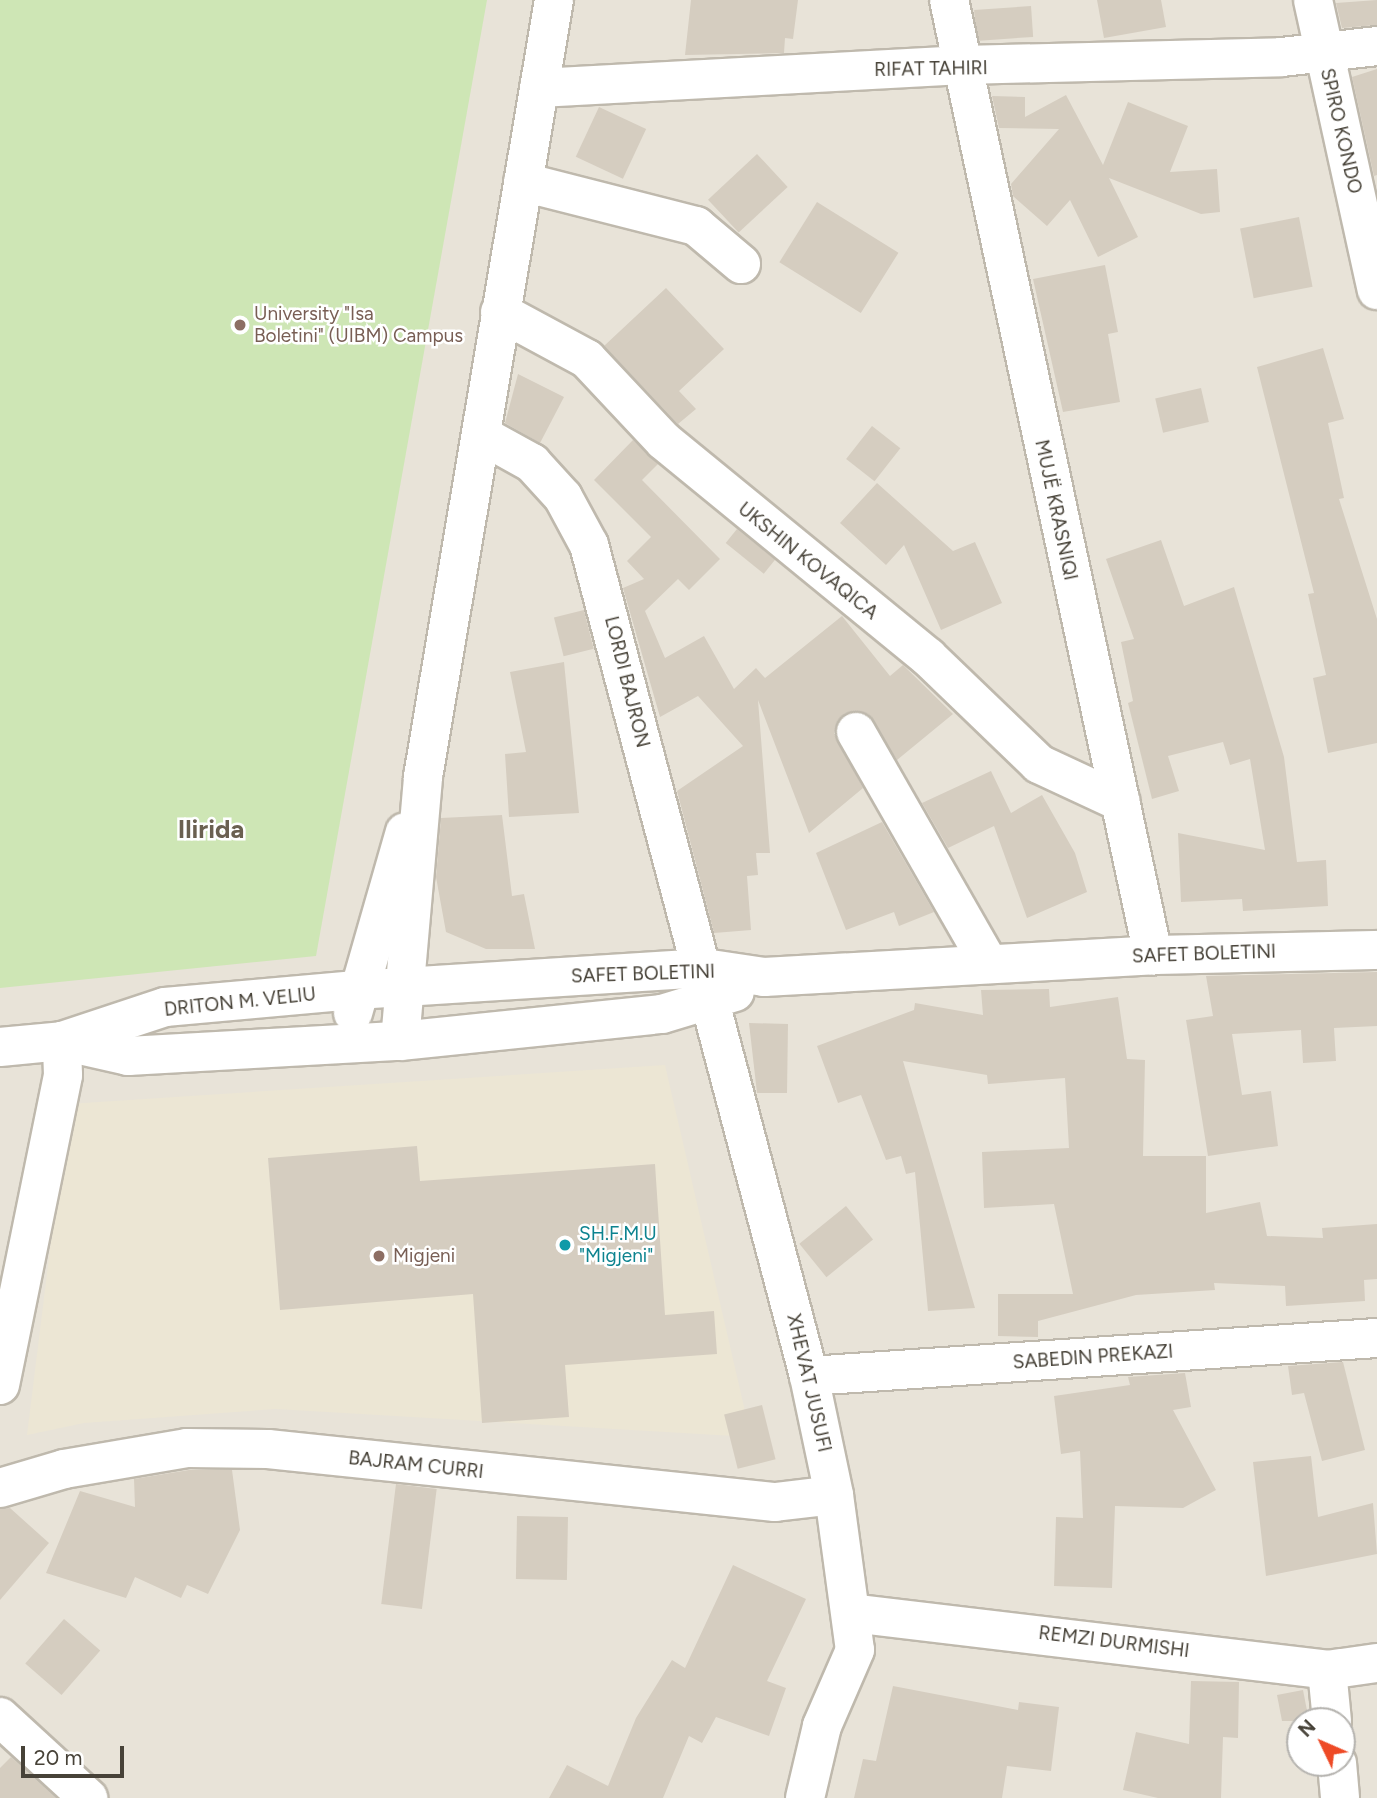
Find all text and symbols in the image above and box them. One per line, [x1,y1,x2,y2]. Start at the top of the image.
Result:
street label: RIFAT TAHIRI [874,57,988,81]
street label: SPIRO KONDO [1315,66,1367,196]
place label: University "Isa Boletini" (UIBM) Campus [254,303,463,347]
marker: University "Isa Boletini" (UIBM) Campus [232,317,248,333]
street label: MUJË KRASNIQI [1030,438,1082,582]
street label: UKSHIN KOVAQICA [733,498,883,624]
street label: LORDI BAJRON [600,614,654,750]
district label: Ilirida [178,814,244,846]
street label: SAFET BOLETINI [1132,940,1276,968]
street label: SAFET BOLETINI [571,960,715,988]
street label: DRITON M. VELIU [163,983,317,1021]
place label: SH.F.M.U "Migjeni" [579,1223,657,1267]
marker: SH.F.M.U "Migjeni" [557,1237,573,1253]
place label: Migjeni [393,1245,455,1267]
marker: Migjeni [371,1248,387,1264]
street label: XHEVAT JUSUFI [782,1312,836,1454]
street label: SABEDIN PREKAZI [1012,1340,1174,1374]
street label: BAJRAM CURRI [347,1447,485,1483]
street label: REMZI DURMISHI [1037,1621,1191,1663]
north arrow [1286,1707,1356,1777]
text: N [1294,1715,1320,1742]
scale bar [24,1731,128,1775]
text: 20 m [34,1745,82,1770]

